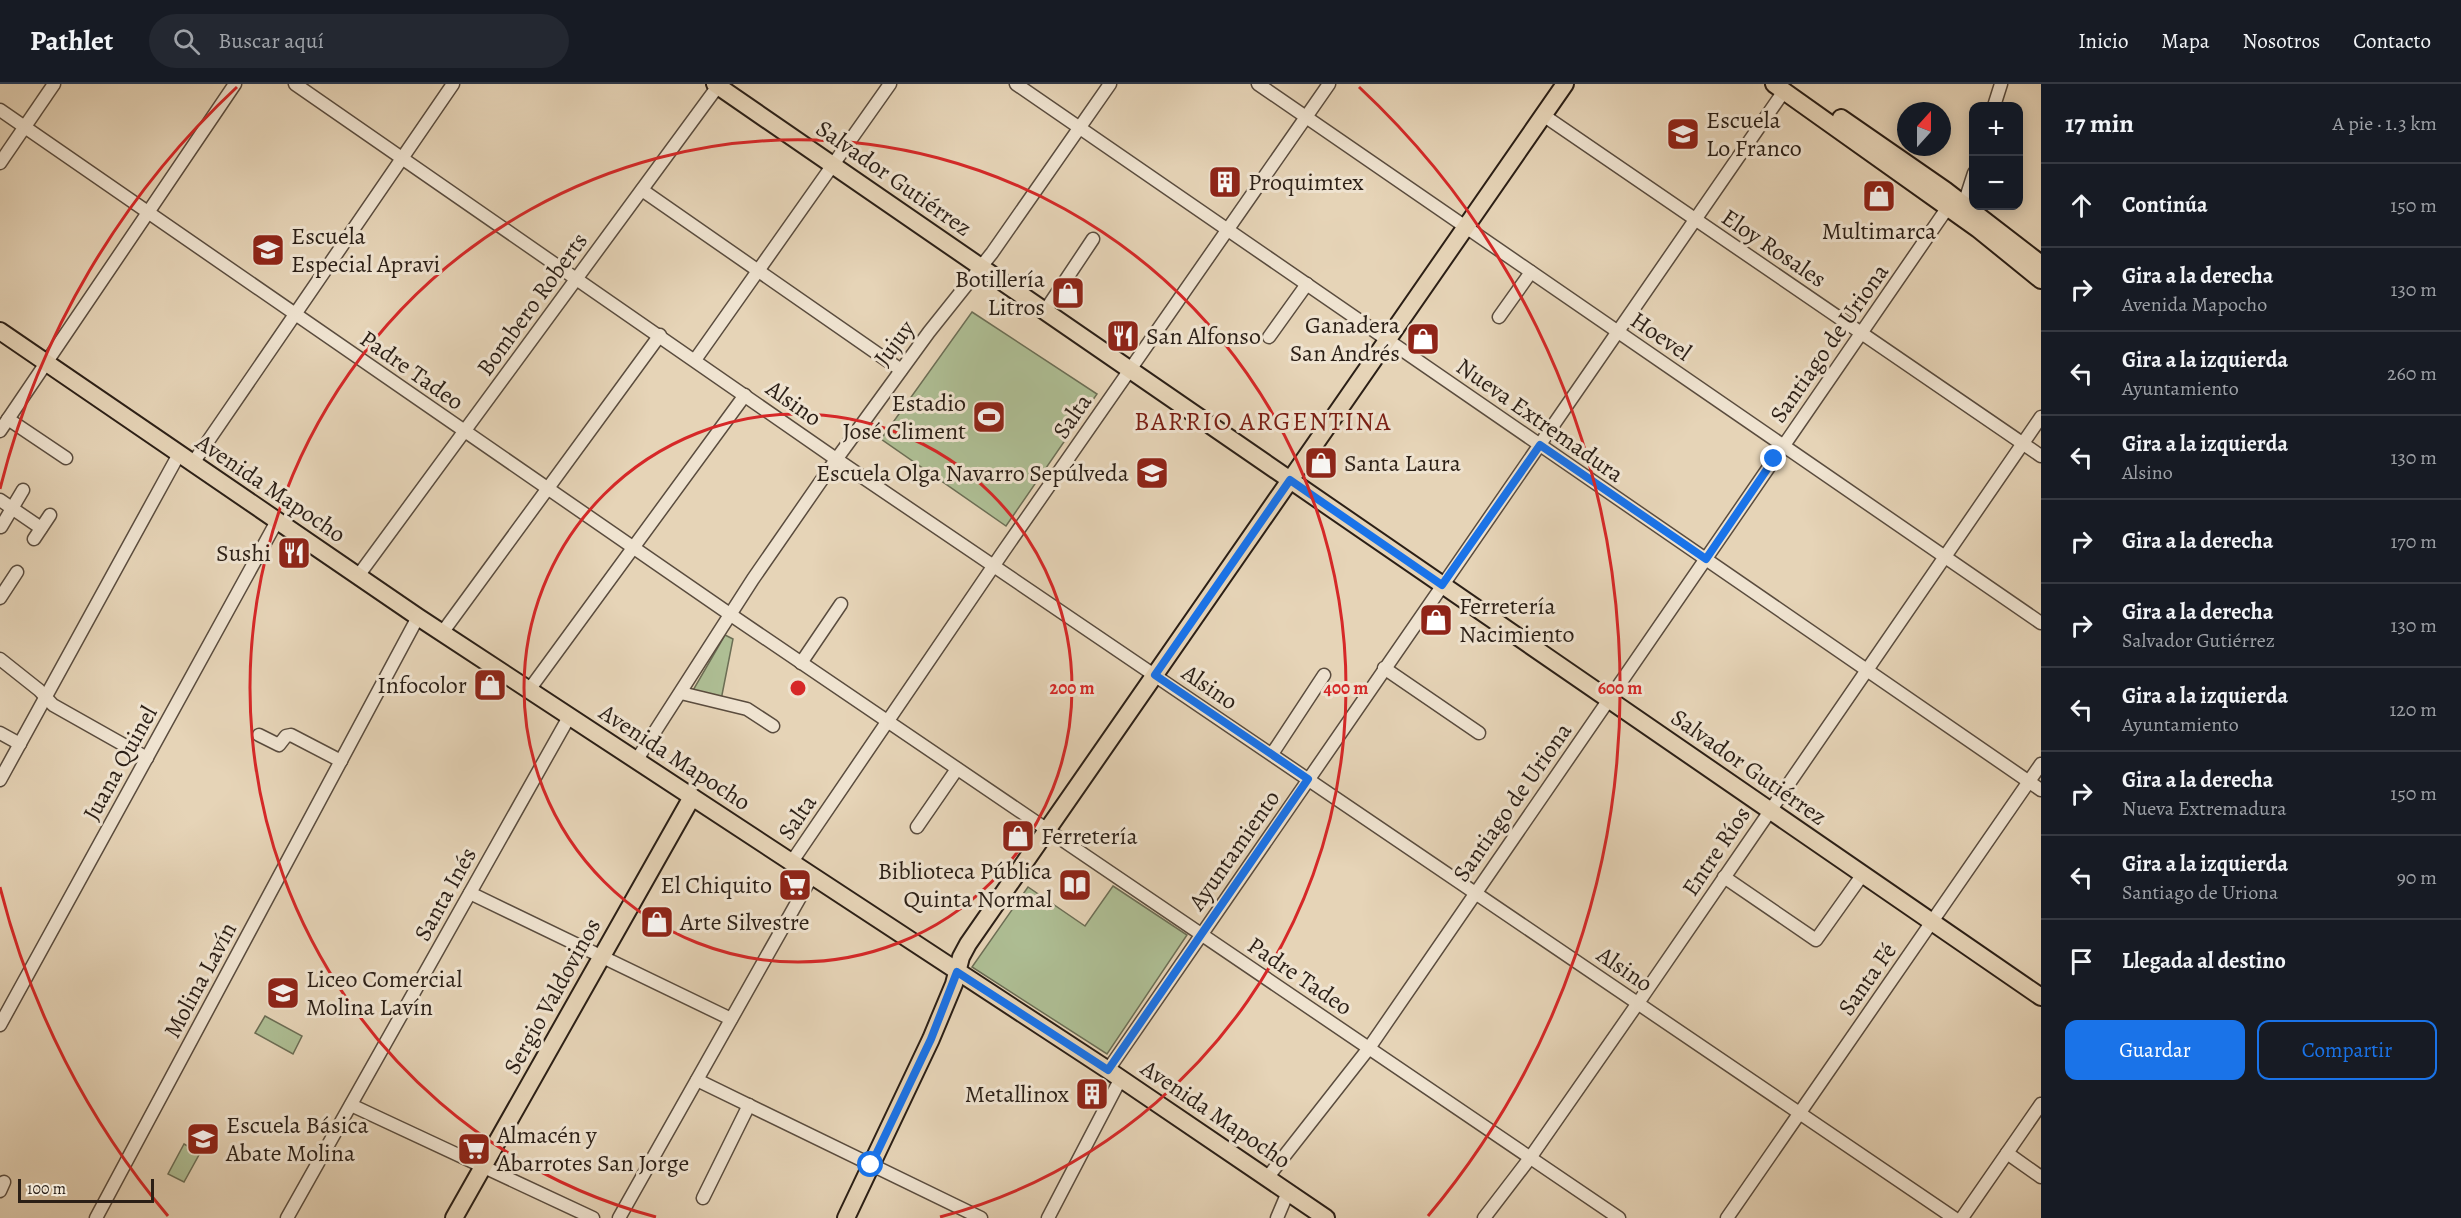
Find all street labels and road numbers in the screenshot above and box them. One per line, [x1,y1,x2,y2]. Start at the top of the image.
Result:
street label: Salvador Gutiérrez [810,112,978,244]
street label: Eloy Rosales [1715,201,1833,295]
street label: Bombero Roberts [469,226,595,382]
street label: Santiago de Uriona [1762,256,1896,429]
street label: Hoevel [1624,304,1698,368]
street label: Jujuy [866,313,922,373]
street label: Padre Tadeo [354,322,470,418]
street label: Nueva Extremadura [1450,350,1631,490]
street label: Alsino [759,372,828,434]
street label: Salta [1045,386,1099,445]
street label: Avenida Mapocho [189,425,352,550]
street label: Alsino [1175,656,1244,717]
street label: Avenida Mapocho [592,696,757,818]
street label: Juana Quinel [75,700,165,826]
street label: Salvador Gutiérrez [1665,701,1833,833]
street label: Santiago de Uriona [1445,715,1579,888]
street label: Ayuntamiento [1180,783,1287,917]
street label: Salta [770,787,824,846]
street label: Entre Ríos [1674,800,1758,902]
street label: Santa Inés [406,841,484,947]
street label: Sergio Valdovinos [496,912,608,1080]
street label: Molina Lavín [156,916,244,1044]
street label: Padre Tadeo [1241,929,1359,1023]
street label: Santa Fé [1830,936,1904,1022]
street label: Alsino [1590,938,1659,999]
street label: Avenida Mapocho [1134,1051,1297,1176]

